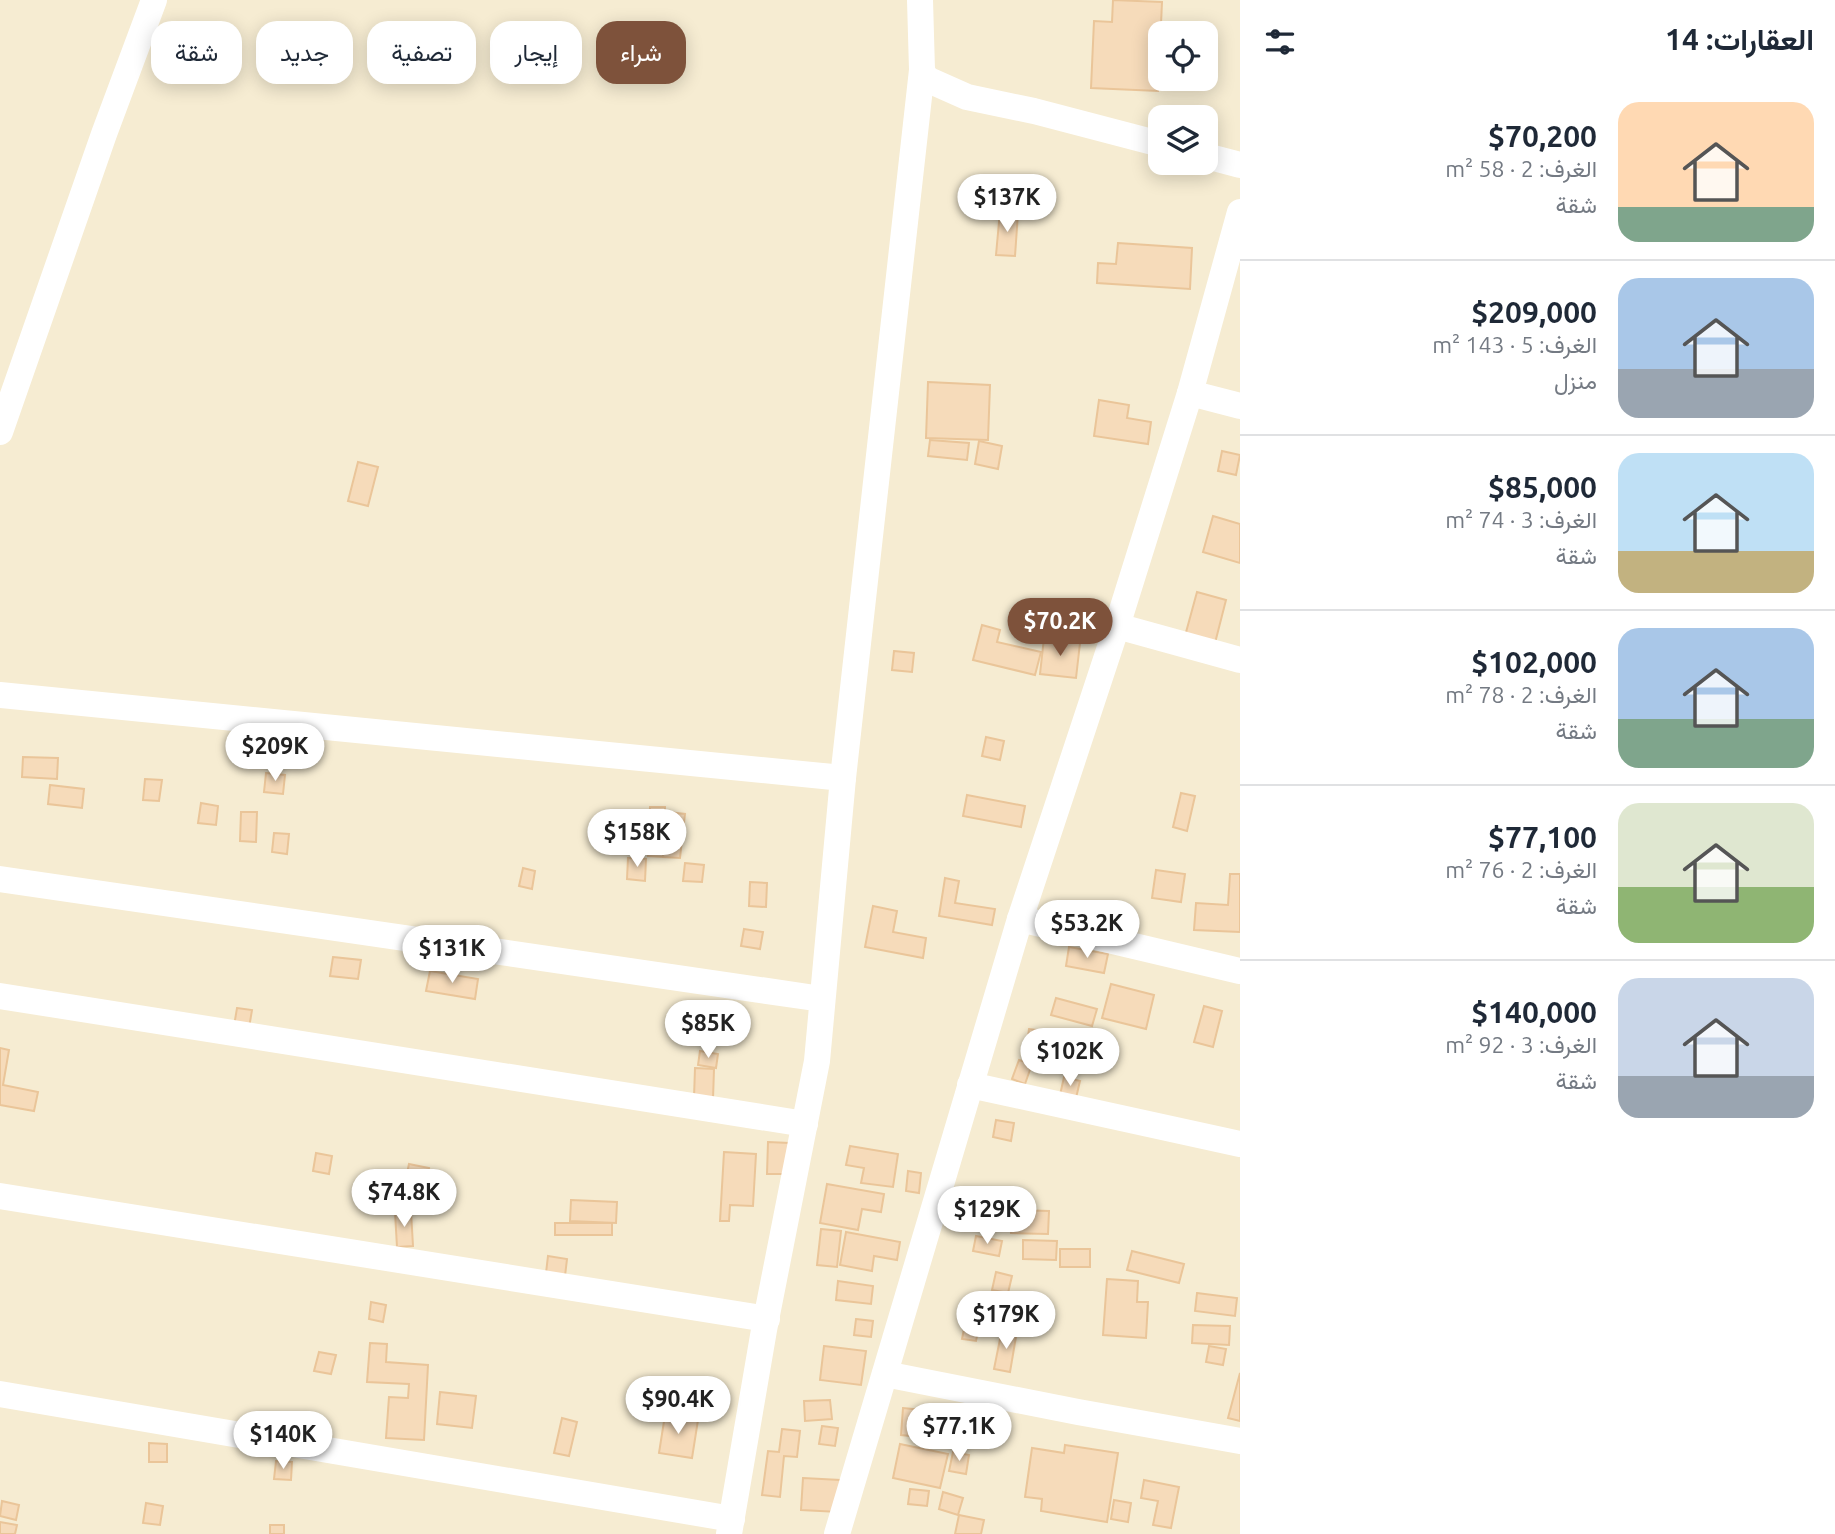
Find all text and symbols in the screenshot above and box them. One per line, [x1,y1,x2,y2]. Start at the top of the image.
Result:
chip: شقة [151,21,242,84]
chip: جديد [256,21,353,84]
chip: تصفية [367,21,476,84]
chip: إيجار [490,21,582,84]
chip: شراء [596,21,686,84]
map controls [1148,21,1218,175]
button: locate [1148,21,1218,91]
text: العقارات: 14 [1665,22,1814,56]
icon: filters [1261,23,1299,61]
button: layers [1148,105,1218,175]
text: $70,200 [1488,119,1597,153]
icon: home [1674,130,1758,214]
text: الغرف: 2 · 58 m² [1445,156,1597,181]
pin: $137K [958,174,1056,234]
text: $137K [973,184,1041,209]
text: شقة [1555,192,1597,217]
text: $209,000 [1471,295,1597,329]
icon: home [1674,306,1758,390]
text: الغرف: 5 · 143 m² [1432,332,1597,357]
text: منزل [1554,368,1597,393]
text: $85,000 [1488,470,1597,504]
icon: home [1674,481,1758,565]
text: الغرف: 3 · 74 m² [1445,507,1597,532]
text: شقة [1555,543,1597,568]
pin: $70.2K [1003,598,1117,658]
text: $70.2K [1024,608,1096,633]
text: $102,000 [1471,645,1597,679]
icon: home [1674,656,1758,740]
text: الغرف: 2 · 78 m² [1445,682,1597,707]
text: شقة [1555,718,1597,743]
pin: $209K [226,724,324,783]
text: $209K [241,733,309,758]
pin: $158K [588,810,686,869]
text: $158K [603,819,671,844]
text: $77,100 [1488,820,1597,854]
icon: home [1674,831,1758,915]
text: الغرف: 2 · 76 m² [1445,857,1597,882]
text: شقة [1555,893,1597,918]
pin: $53.2K [1030,900,1144,960]
text: $53.2K [1051,910,1123,935]
pin: $131K [403,926,501,985]
text: $131K [418,935,486,960]
text: $140,000 [1471,995,1597,1029]
pin: $85K [667,1000,749,1060]
icon: home [1674,1006,1758,1090]
text: $85K [681,1010,735,1035]
pin: $102K [1021,1028,1119,1088]
text: الغرف: 3 · 92 m² [1445,1032,1597,1057]
text: $102K [1036,1038,1104,1063]
text: شقة [1555,1068,1597,1093]
pin: $74.8K [347,1170,461,1229]
text: $74.8K [368,1179,440,1204]
pin: $129K [938,1186,1036,1246]
text: $129K [953,1196,1021,1221]
pin: $179K [957,1292,1055,1351]
text: $179K [972,1301,1040,1326]
pin: $90.4K [621,1376,735,1436]
text: $90.4K [642,1386,714,1411]
pin: $77.1K [902,1404,1016,1463]
pin: $140K [234,1412,332,1471]
text: $77.1K [923,1413,995,1438]
text: $140K [249,1421,317,1446]

